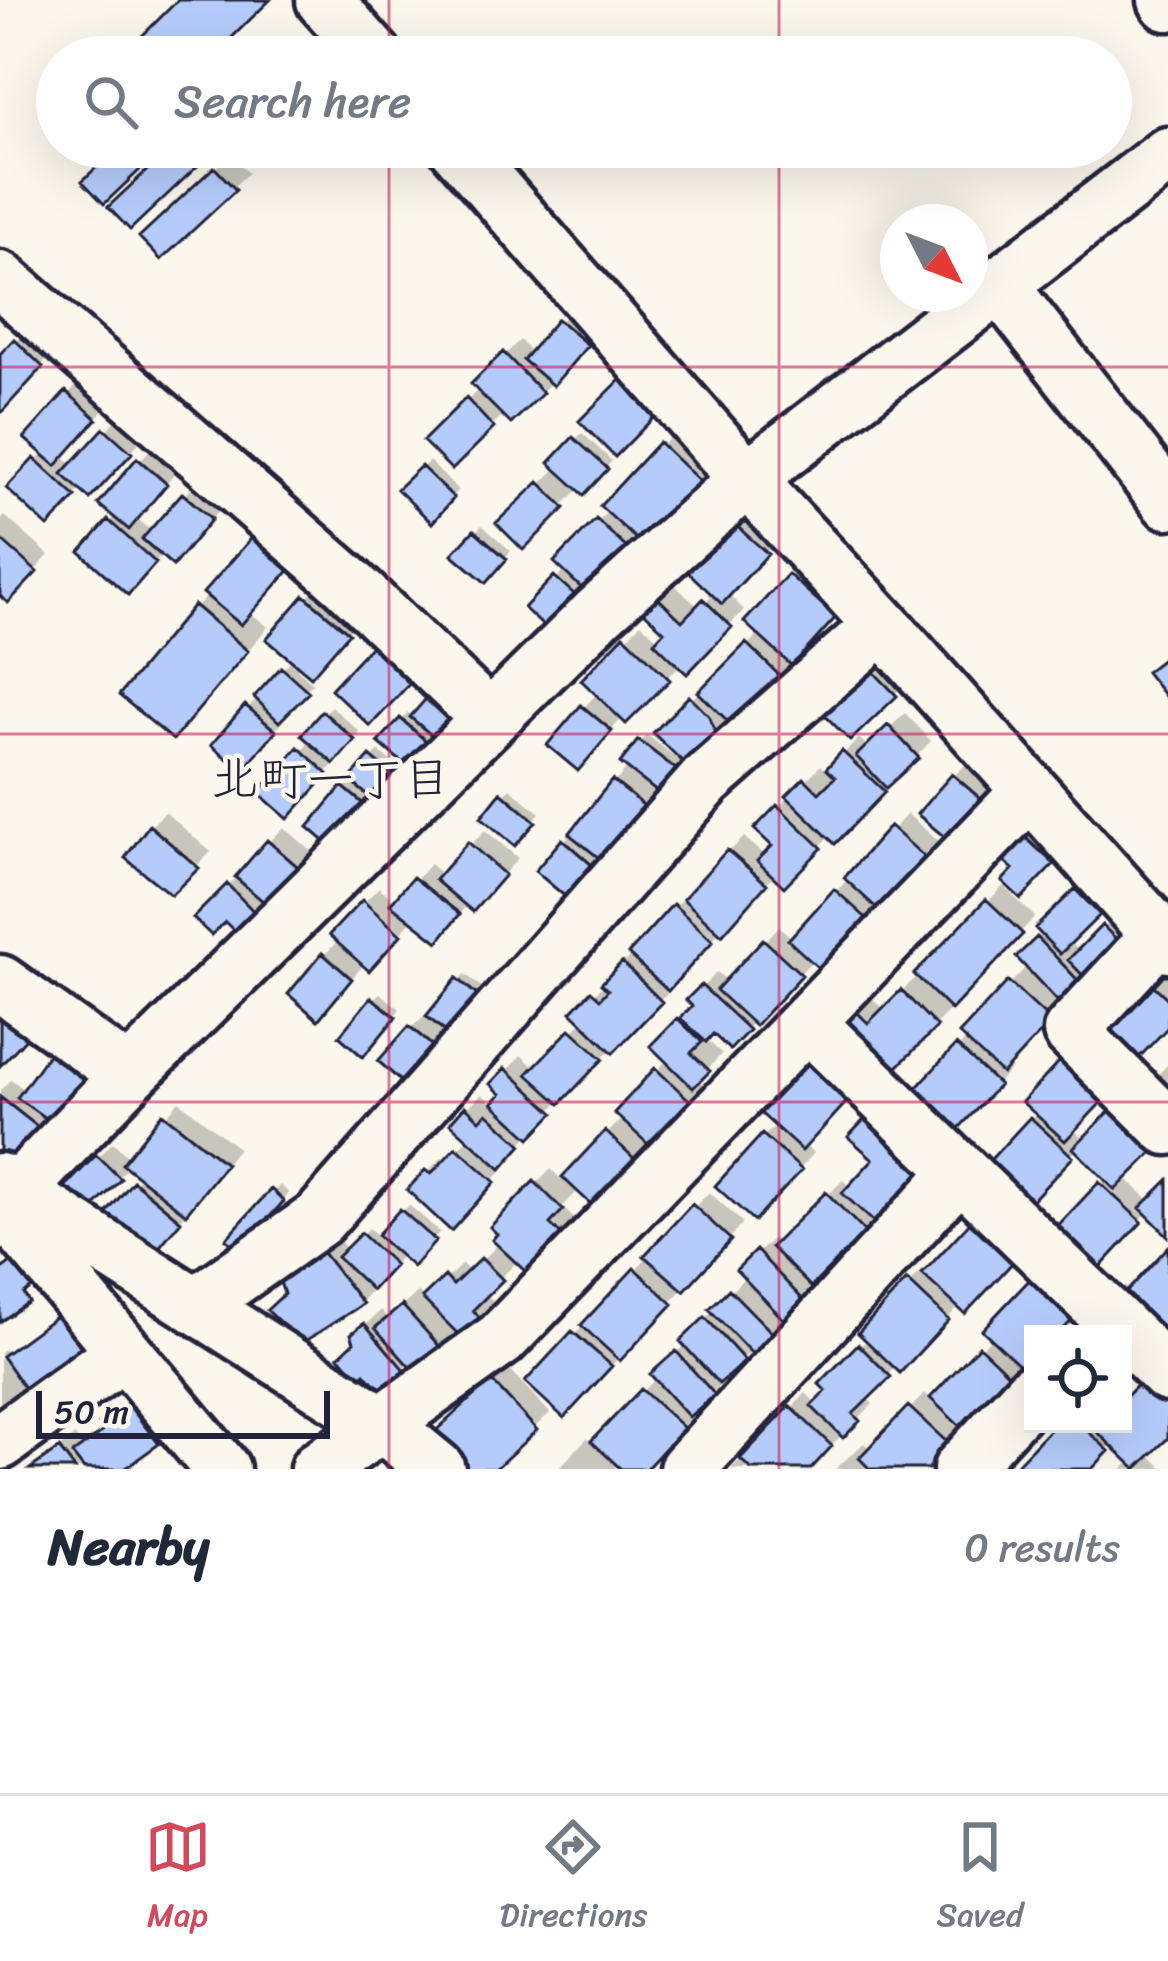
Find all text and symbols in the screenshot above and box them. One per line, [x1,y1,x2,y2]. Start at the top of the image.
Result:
search box [36,36,1132,168]
text: Search here [174,62,411,142]
icon: search [78,69,144,135]
north arrow [880,204,988,312]
district label: 北町一丁目 [211,736,451,821]
map controls [1024,1325,1132,1433]
button: locate [1024,1325,1132,1433]
text: 50 m [54,1383,129,1441]
scale bar [36,1385,330,1438]
text: Nearby [48,1502,209,1592]
text: 0 results [964,1513,1120,1582]
tab: Map [145,1814,211,1944]
tab: Directions [500,1814,647,1944]
tab: Saved [936,1814,1023,1944]

